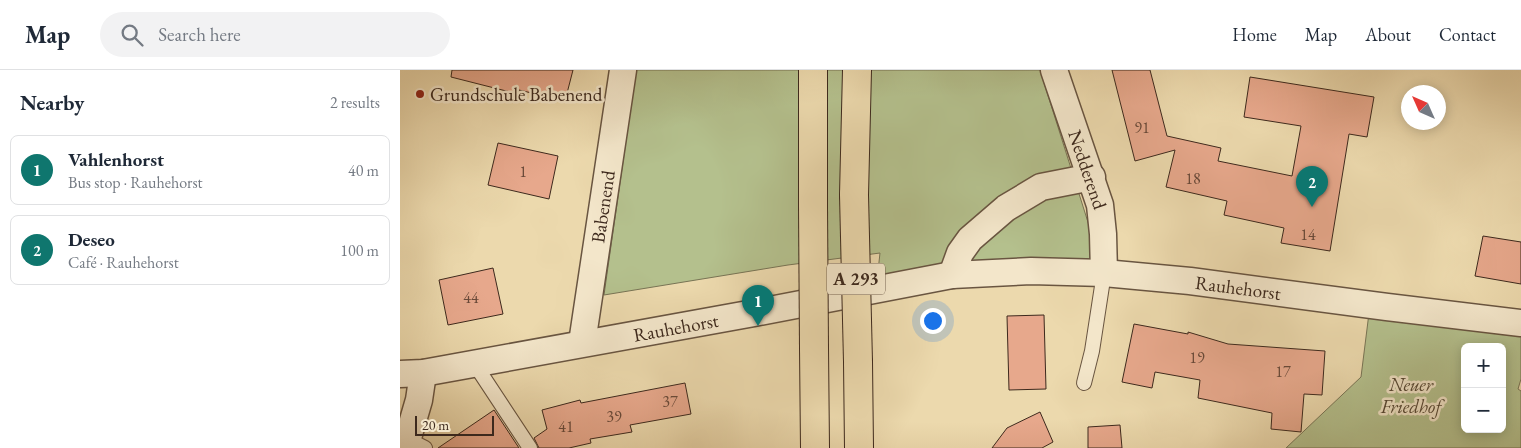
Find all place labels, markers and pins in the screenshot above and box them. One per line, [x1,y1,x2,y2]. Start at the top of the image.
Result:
place label: Grundschule Babenend [430,82,603,107]
marker: Grundschule Babenend [414,88,426,100]
pin: 2 [1296,166,1328,207]
pin: 1 [742,285,774,326]

